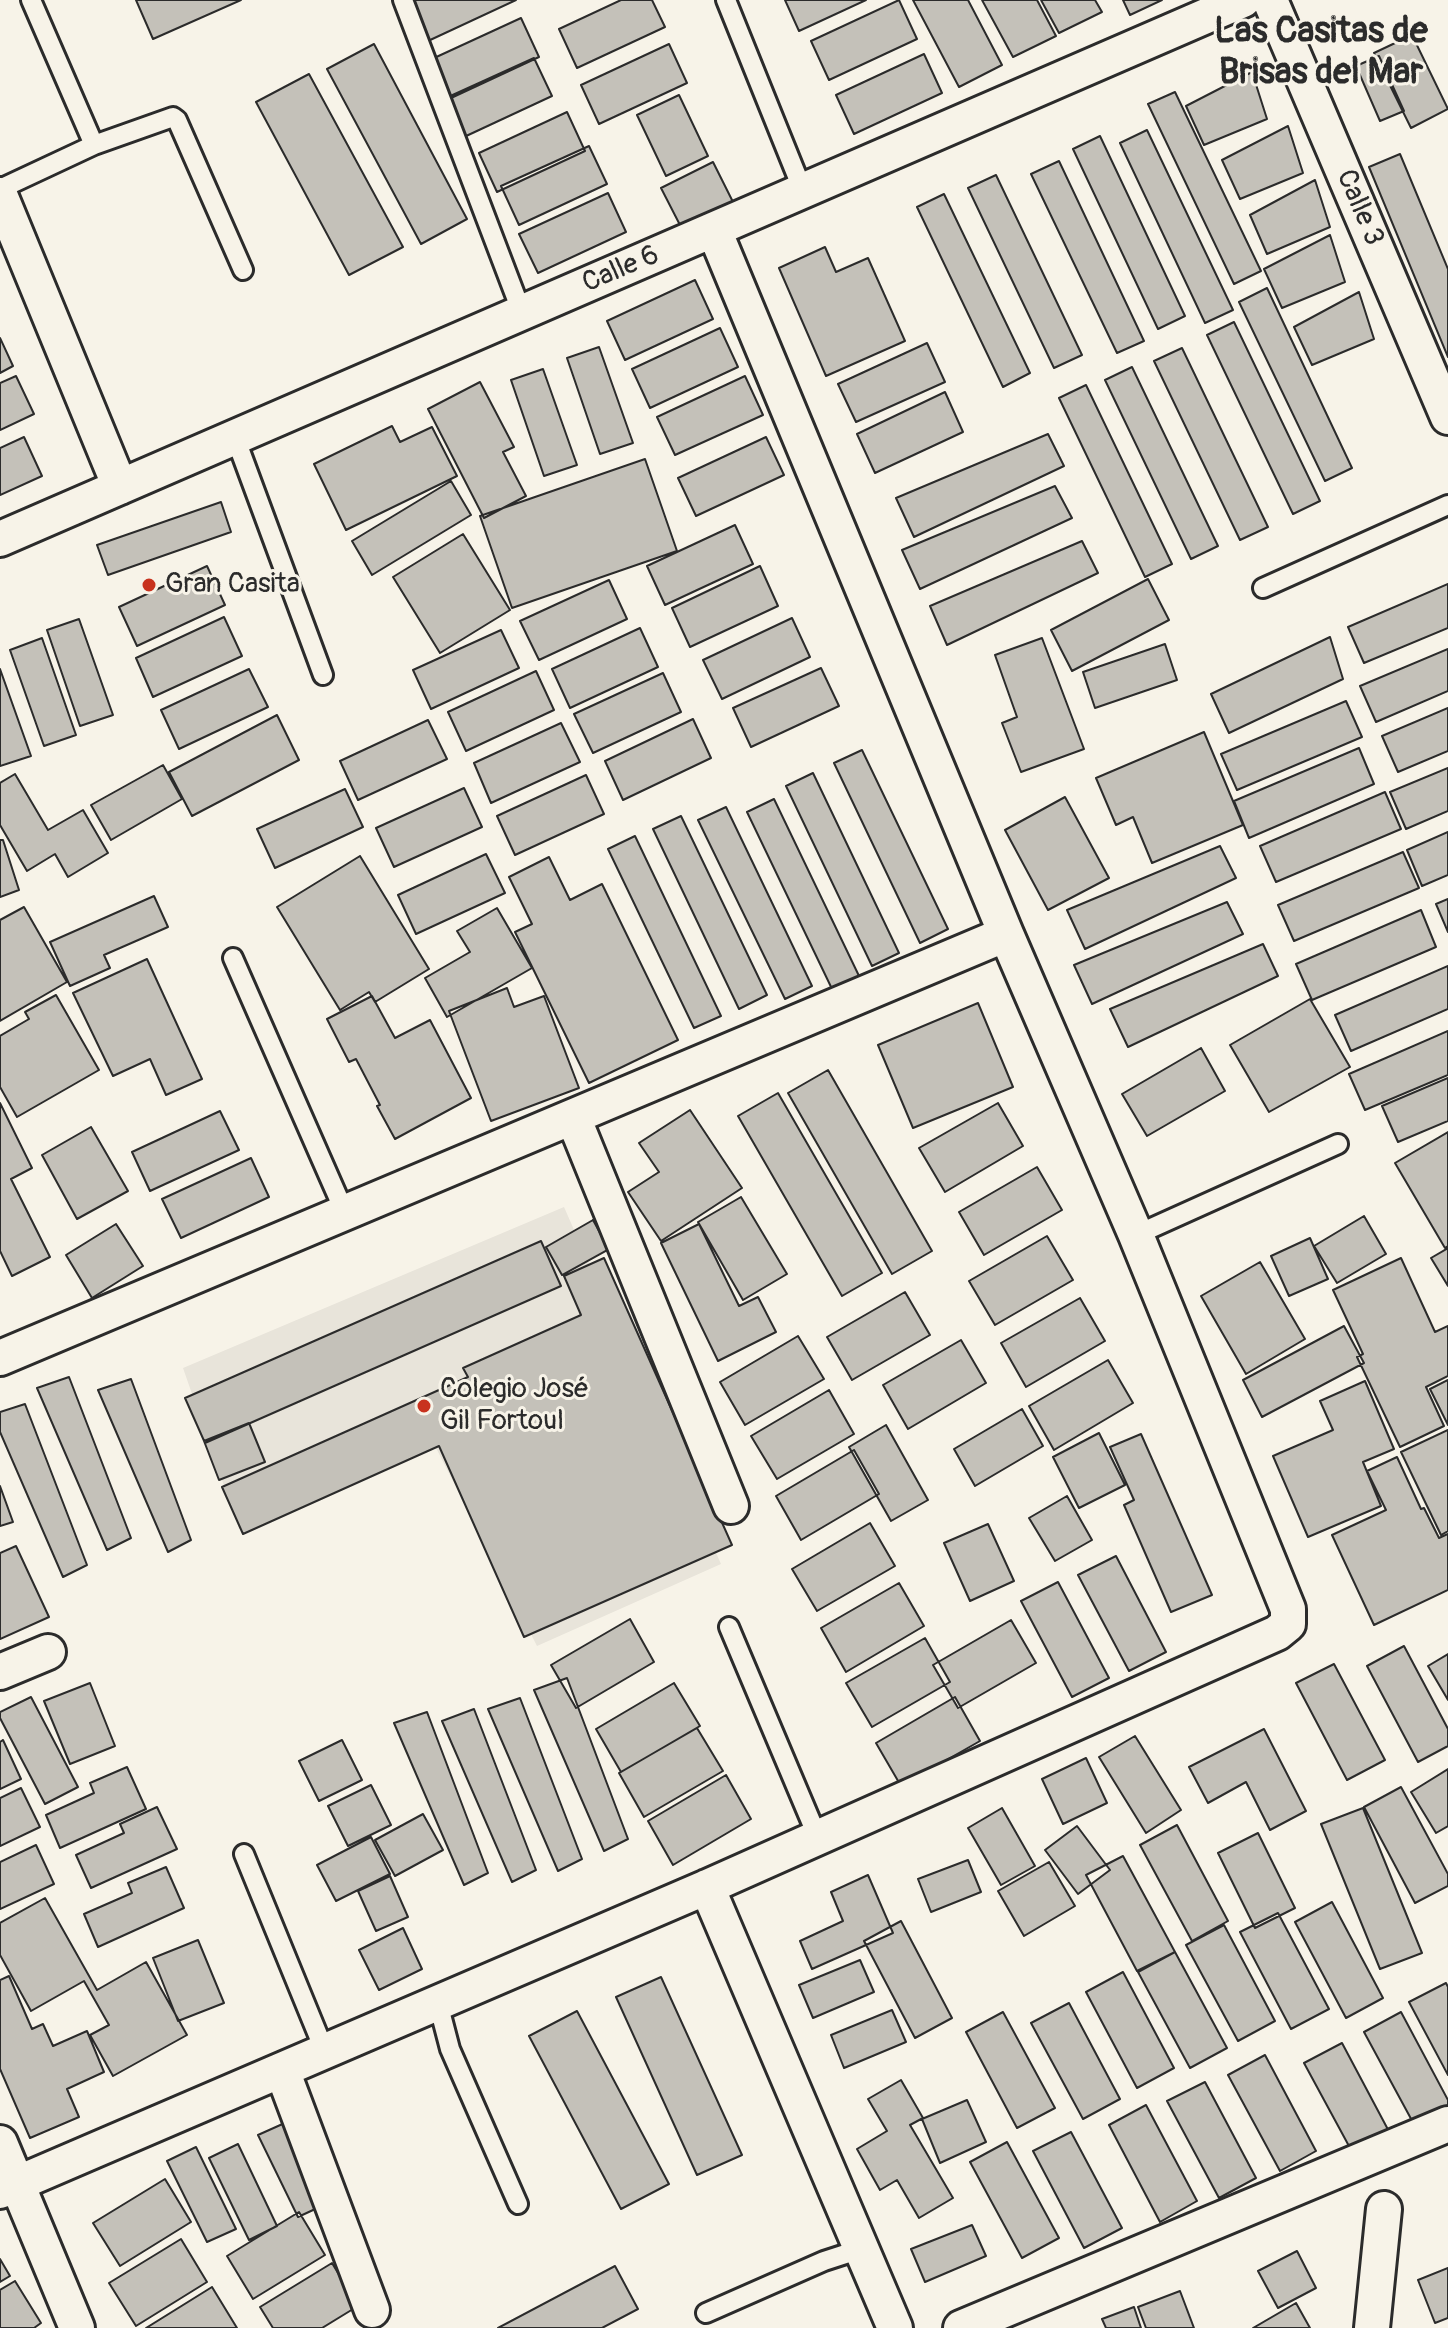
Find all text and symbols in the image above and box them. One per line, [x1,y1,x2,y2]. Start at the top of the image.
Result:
district label: Las Casitas de Brisas del Mar [1214,11,1428,96]
street label: Calle 3 [1328,165,1390,251]
street label: Calle 6 [578,239,664,301]
place label: Gran Casita [165,568,300,602]
marker: Gran Casita [140,576,158,594]
place label: Colegio José Gil Fortoul [440,1373,589,1439]
marker: Colegio José Gil Fortoul [415,1397,433,1415]

